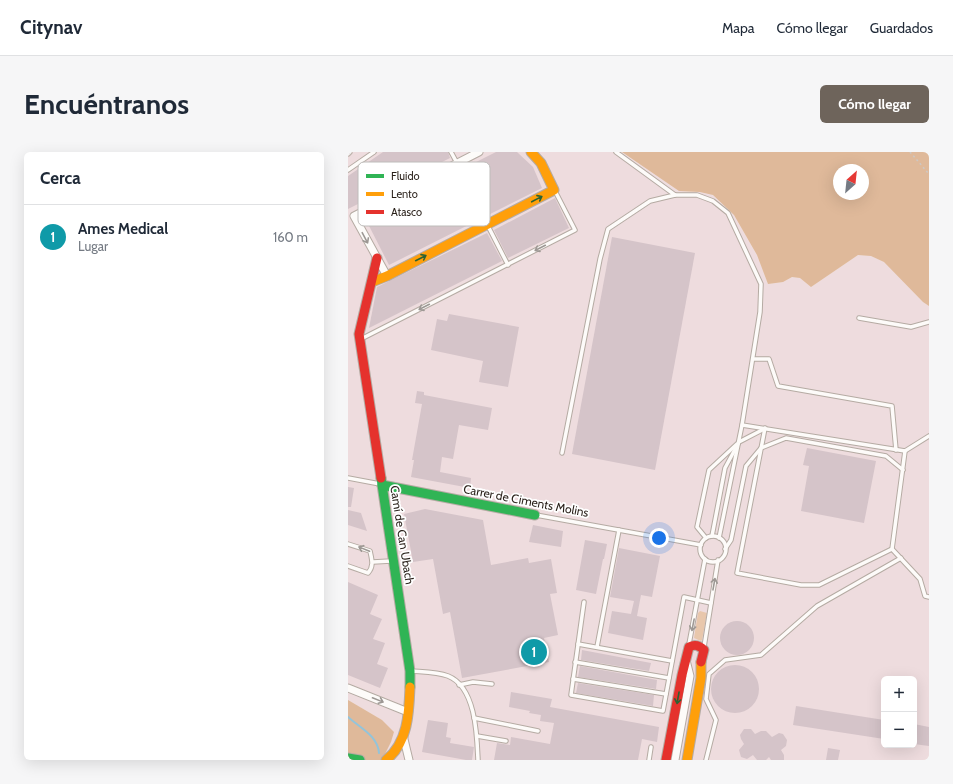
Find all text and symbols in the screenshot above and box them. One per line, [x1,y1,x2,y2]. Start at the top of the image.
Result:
text: Citynav [20,16,82,39]
text: Mapa [722,19,755,37]
text: Cómo llegar [777,19,848,37]
text: Guardados [870,19,933,37]
button: Cómo llegar [820,85,929,123]
text: Encuéntranos [24,87,189,121]
legend [358,162,490,226]
north arrow [833,164,869,200]
text: Cerca [40,168,81,188]
text: Fluido [391,169,420,183]
text: Lento [391,187,418,201]
one-way arrow [531,195,543,202]
text: Atasco [391,205,422,219]
text: Ames Medical [78,220,168,238]
text: 1 [51,229,55,245]
text: 160 m [273,229,308,245]
one-way arrow [362,232,370,244]
text: Lugar [78,238,108,254]
one-way arrow [534,245,546,252]
one-way arrow [415,254,427,261]
one-way arrow [419,304,431,311]
street label: Carrer de Ciments Molins [462,481,590,520]
street label: Camí de Can Ubach [387,484,418,585]
your location [649,528,669,548]
one-way arrow [358,545,370,553]
one-way arrow [711,578,719,591]
one-way arrow [689,618,697,631]
pin: 1 [521,637,547,667]
map controls [881,676,917,748]
button: + [881,676,917,712]
one-way arrow [674,691,682,704]
one-way arrow [371,696,383,704]
button: − [881,712,917,748]

